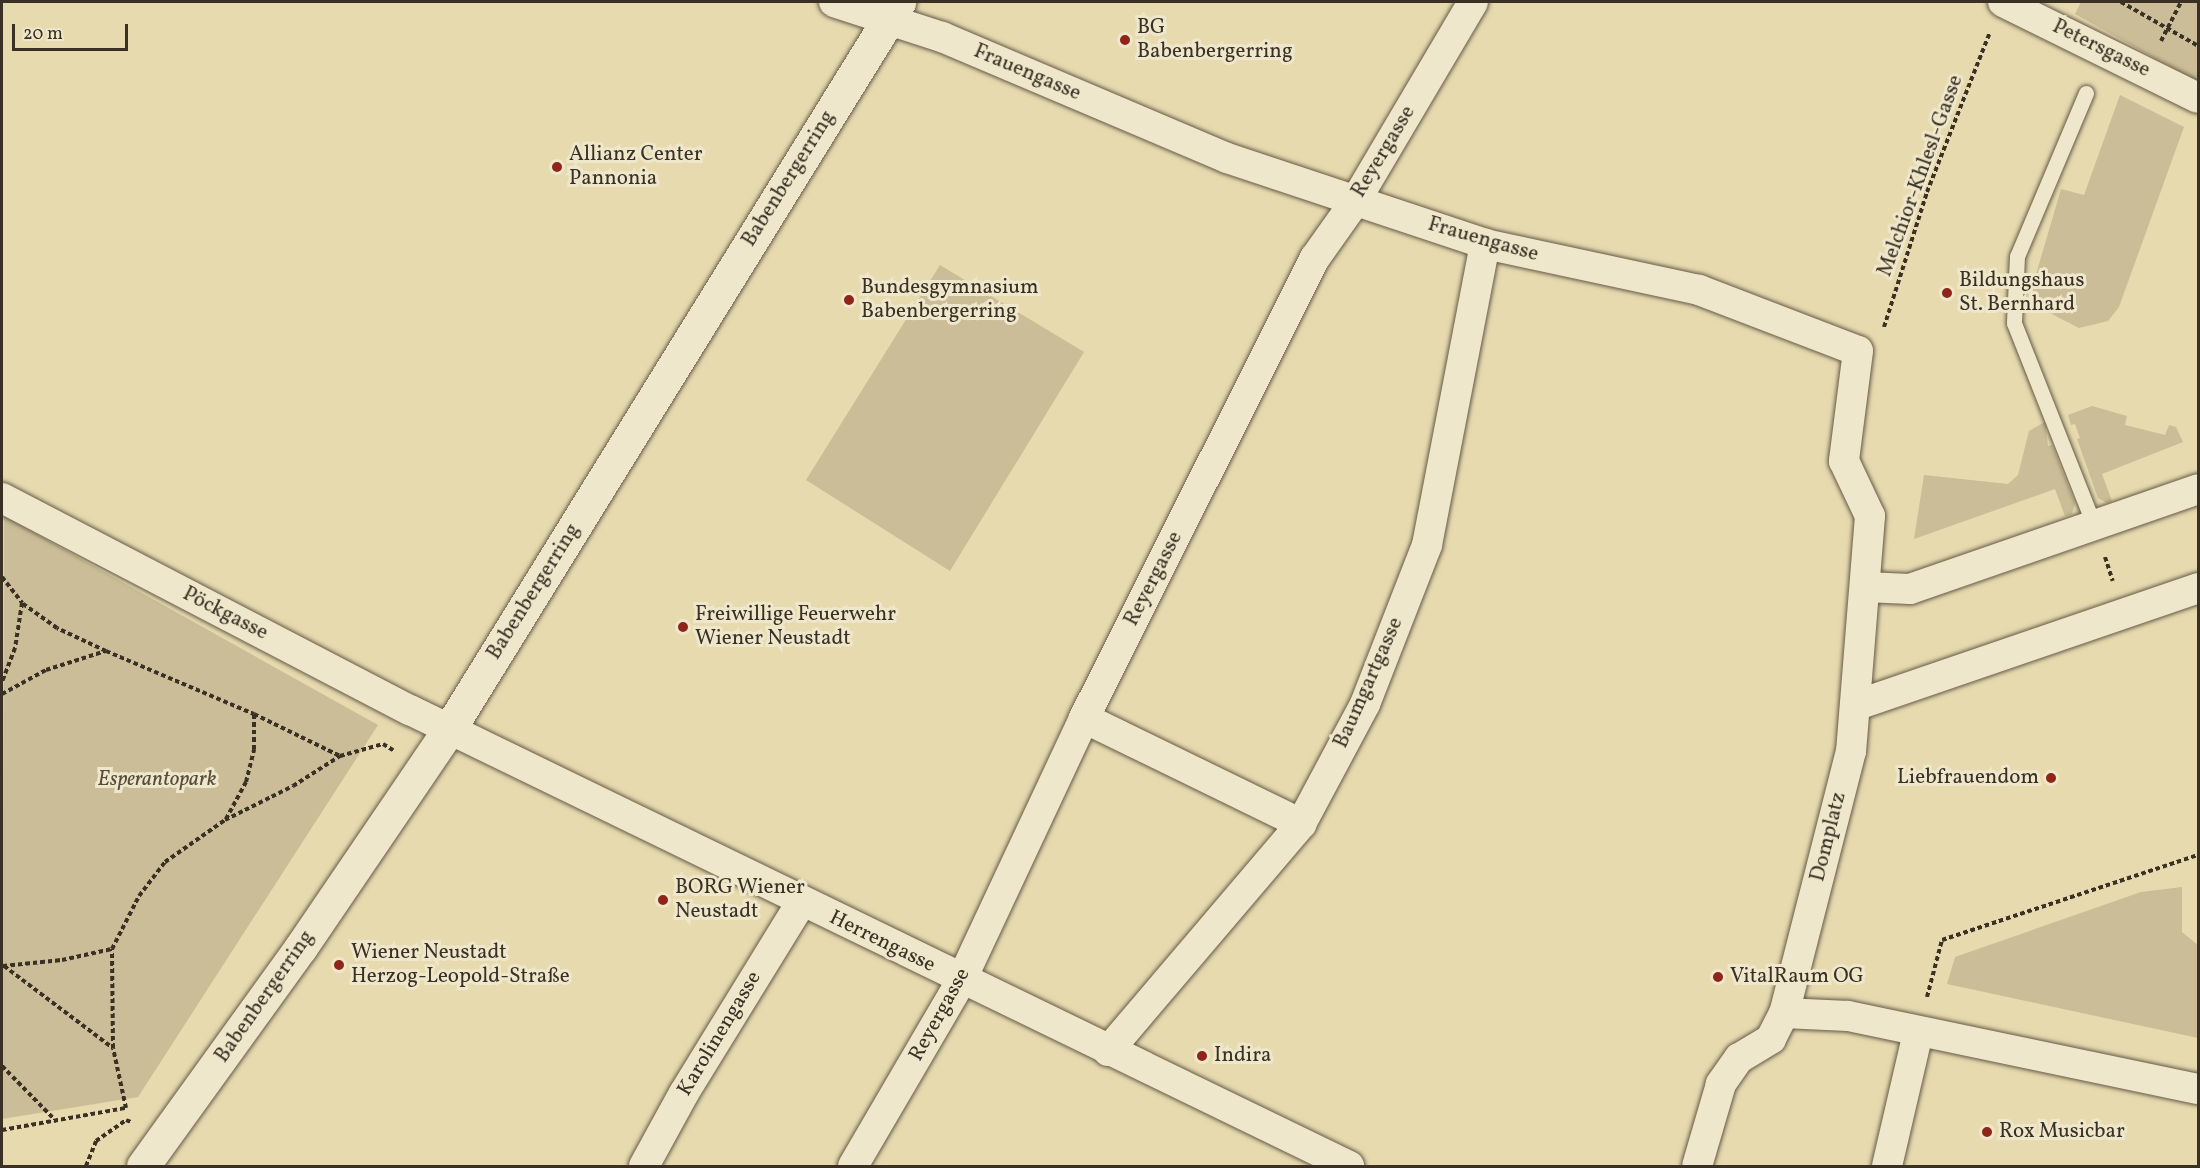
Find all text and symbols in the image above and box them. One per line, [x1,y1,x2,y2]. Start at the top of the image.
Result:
scale bar [15,12,130,50]
street label: Petersgasse [2048,14,2154,84]
place label: BG Babenbergerring [1137,15,1293,65]
text: 20 m [23,22,63,47]
marker: BG Babenbergerring [1118,33,1132,47]
street label: Frauengasse [970,39,1084,107]
street label: Melchior-Khlesl-Gasse [1873,72,1969,280]
street label: Reyergasse [1347,101,1421,203]
street label: Babenbergerring [737,106,841,252]
place label: Allianz Center Pannonia [569,142,702,192]
marker: Allianz Center Pannonia [550,160,564,174]
street label: Frauengasse [1425,212,1541,268]
place label: Bildungshaus St. Bernhard [1959,268,2084,318]
place label: Bundesgymnasium Babenbergerring [861,275,1039,325]
marker: Bildungshaus St. Bernhard [1940,286,1954,300]
marker: Bundesgymnasium Babenbergerring [842,293,856,307]
street label: Babenbergerring [482,519,586,665]
street label: Reyergasse [1119,528,1189,630]
street label: Pöckgasse [178,582,272,646]
place label: Freiwillige Feuerwehr Wiener Neustadt [695,602,896,652]
street label: Baumgartgasse [1329,614,1409,752]
marker: Freiwillige Feuerwehr Wiener Neustadt [676,620,690,634]
place label: Liebfrauendom [1897,765,2039,791]
park label: Esperantopark [97,767,217,793]
marker: Liebfrauendom [2044,771,2058,785]
street label: Domplatz [1806,790,1852,884]
place label: BORG Wiener Neustadt [675,875,805,925]
marker: BORG Wiener Neustadt [656,893,670,907]
street label: Herrengasse [825,905,939,979]
street label: Babenbergerring [210,926,320,1068]
place label: Wiener Neustadt Herzog-Leopold-Straße [351,940,570,990]
marker: Wiener Neustadt Herzog-Leopold-Straße [332,958,346,972]
street label: Reyergasse [904,964,976,1066]
place label: VitalRaum OG [1730,964,1864,990]
street label: Karolinengasse [673,967,767,1101]
marker: VitalRaum OG [1711,970,1725,984]
place label: Indira [1214,1043,1271,1069]
marker: Indira [1195,1049,1209,1063]
place label: Rox Musicbar [1999,1119,2125,1145]
marker: Rox Musicbar [1980,1125,1994,1139]

